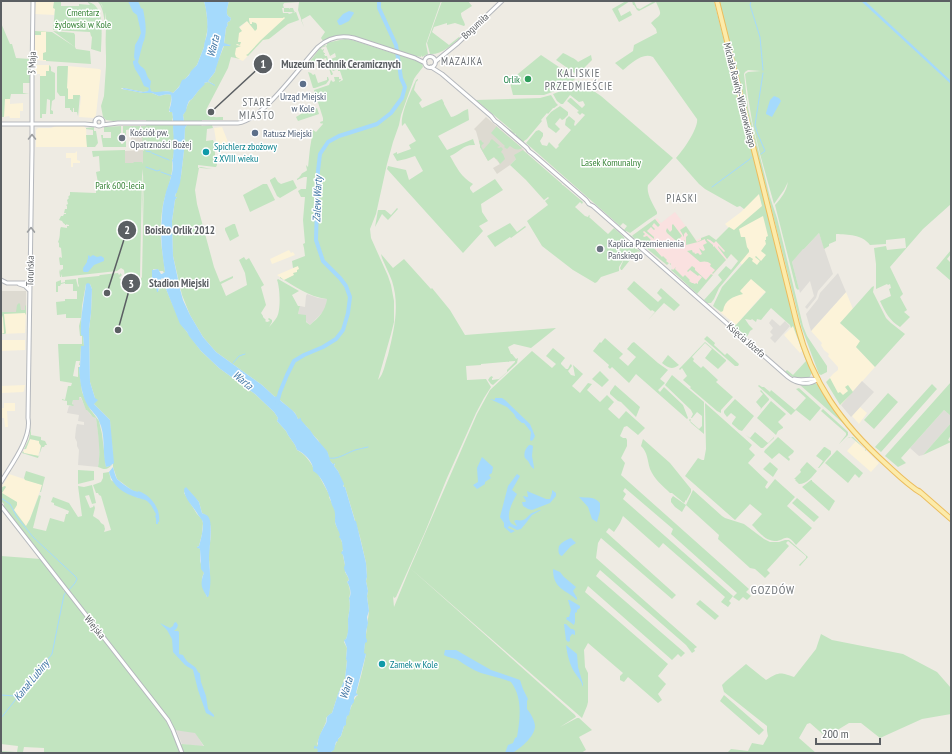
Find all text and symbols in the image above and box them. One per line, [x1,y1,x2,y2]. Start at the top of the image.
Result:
park label: Cmentarz żydowski w Kole [55,6,111,31]
street label: Bogumiła [459,10,491,42]
water label: Warta [203,33,223,58]
street label: Michała Rawity-Witanowskiego [721,41,759,149]
street label: 3 Maja [25,51,39,75]
callout: Muzeum Technik Ceramicznych [253,53,409,76]
district label: MAZAJKA [441,54,483,68]
text: 1 [260,56,266,71]
text: Muzeum Technik Ceramicznych [281,57,401,71]
district label: KALISKIE PRZEDMIEŚCIE [545,66,613,93]
place label: Orlik [503,73,520,86]
marker: Orlik [523,74,533,84]
marker: Urząd Miejski w Kole [298,79,308,89]
place label: Urząd Miejski w Kole [280,90,326,115]
district label: STARE MIASTO [239,95,275,122]
place label: Kościół pw. Opatrzności Bożej [130,126,192,151]
place label: Ratusz Miejski [263,127,312,140]
marker: Ratusz Miejski [250,128,260,138]
marker: Kościół pw. Opatrzności Bożej [117,133,127,143]
one-way arrow [28,134,36,140]
place label: Spichlerz zbożowy z XVIII wieku [214,140,277,165]
marker: Spichlerz zbożowy z XVIII wieku [201,147,211,157]
park label: Lasek Komunalny [581,156,641,169]
water label: Zalew Warty [309,174,325,222]
park label: Park 600-lecia [95,179,145,192]
district label: PIASKI [666,191,698,205]
callout: Boisko Orlik 2012 [117,218,223,241]
text: 2 [124,222,130,237]
text: Boisko Orlik 2012 [145,223,215,237]
one-way arrow [27,227,35,233]
place label: Kaplica Przemienienia Pańskiego [608,237,684,262]
marker: Kaplica Przemienienia Pańskiego [595,244,605,254]
street label: Toruńska [23,256,37,286]
callout: Stadion Miejski [121,272,217,295]
text: 3 [128,276,134,291]
text: Stadion Miejski [149,276,209,290]
street label: Księcia Józefa [724,320,768,360]
water label: Warta [230,368,256,393]
district label: GOZDÓW [751,582,795,597]
street label: Wiejska [82,613,108,641]
water label: Kanał Lubiny [10,655,53,703]
place label: Zamek w Kole [390,658,438,671]
marker: Zamek w Kole [377,659,387,669]
water label: Warta [336,675,356,701]
scale bar [816,720,880,746]
text: 200 m [822,726,849,741]

